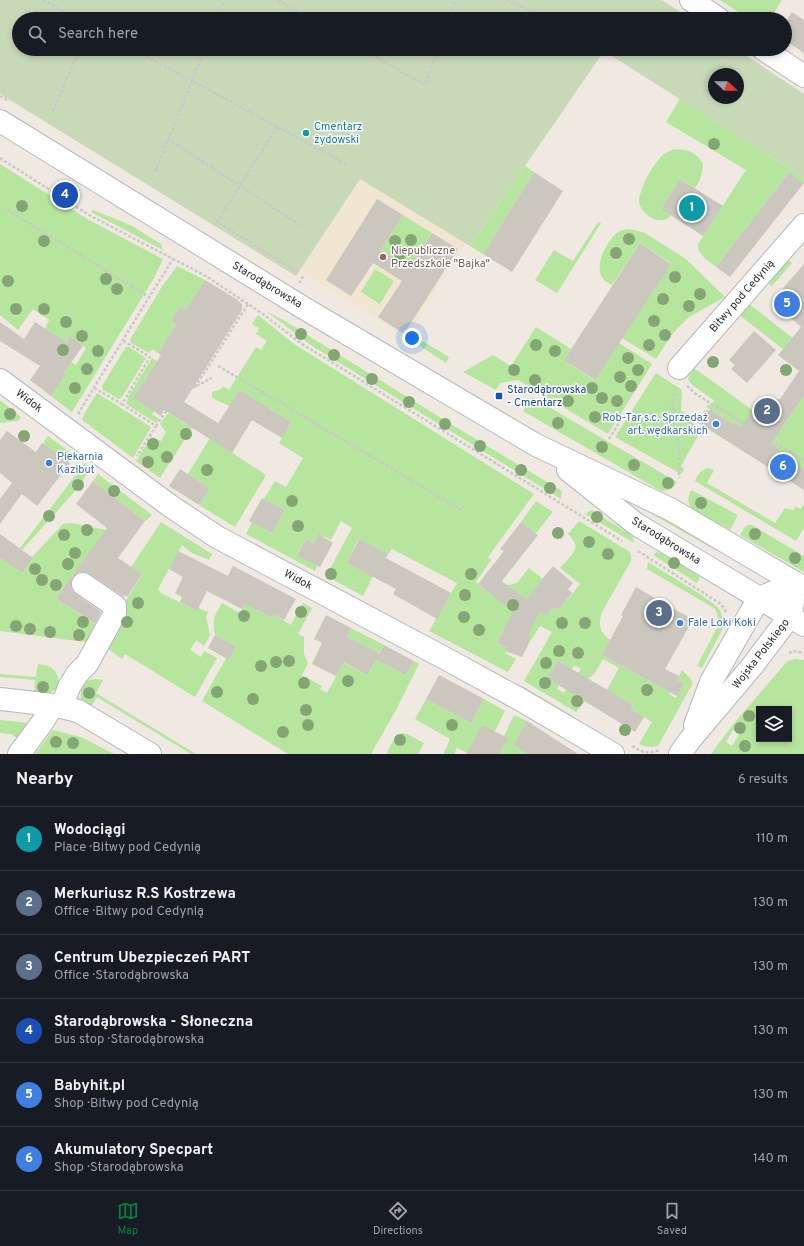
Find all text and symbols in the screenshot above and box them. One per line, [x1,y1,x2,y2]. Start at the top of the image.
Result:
search box [12,12,792,56]
icon: search [26,23,48,45]
text: Search here [58,25,138,44]
north arrow [708,68,744,104]
place label: Cmentarz żydowski [314,120,362,147]
marker: Cmentarz żydowski [301,128,311,138]
pin: 4 [52,180,78,210]
pin: 1 [679,193,705,223]
place label: Niepubliczne Przedszkole "Bajka" [391,244,490,271]
marker: Niepubliczne Przedszkole "Bajka" [378,252,388,262]
street label: Bitwy pod Cedynią [707,257,778,335]
street label: Starodąbrowska [229,259,305,312]
pin: 5 [774,289,800,319]
your location [402,328,422,348]
place label: Starodąbrowska - Cmentarz [507,383,586,410]
street label: Widok [13,386,45,416]
marker: Starodąbrowska - Cmentarz [494,391,504,401]
pin: 2 [754,396,780,426]
place label: Rob-Tar s.c. Sprzedaż art. wędkarskich [602,411,708,438]
marker: Rob-Tar s.c. Sprzedaż art. wędkarskich [711,419,721,429]
place label: Piekarnia Kazibut [57,450,103,477]
pin: 6 [770,452,796,482]
marker: Piekarnia Kazibut [44,458,54,468]
street label: Starodąbrowska [629,514,703,568]
street label: Widok [281,567,315,593]
pin: 3 [646,598,672,628]
place label: Fale Loki Koki [688,616,756,630]
street label: Wojska Polskiego [729,616,793,692]
marker: Fale Loki Koki [675,618,685,628]
map controls [756,706,792,742]
button: layers [756,706,792,742]
text: Nearby [16,769,73,791]
text: 6 results [738,772,788,788]
text: Wodociągi [54,821,126,840]
text: 1 [26,831,32,847]
text: 110 m [756,831,788,847]
text: Place · Bitwy pod Cedynią [54,840,201,856]
text: Merkuriusz R.S Kostrzewa [54,885,236,904]
text: 2 [25,895,33,911]
text: 130 m [753,895,788,911]
text: Office · Bitwy pod Cedynią [54,904,204,920]
text: Centrum Ubezpieczeń PART [54,949,250,968]
text: 3 [25,959,33,975]
text: 130 m [753,959,788,975]
text: Office · Starodąbrowska [54,968,189,984]
text: Starodąbrowska - Słoneczna [54,1013,253,1032]
text: 4 [25,1023,33,1039]
text: 130 m [753,1023,788,1039]
text: Bus stop · Starodąbrowska [54,1032,204,1048]
text: Babyhit.pl [54,1077,125,1096]
text: 5 [25,1087,33,1103]
text: 130 m [753,1087,788,1103]
text: Shop · Bitwy pod Cedynią [54,1096,199,1112]
text: Akumulatory Specpart [54,1141,213,1160]
text: 6 [25,1151,33,1167]
text: 140 m [753,1151,788,1167]
text: Shop · Starodąbrowska [54,1160,184,1176]
tab: Map [117,1200,139,1238]
tab: Directions [373,1200,423,1238]
tab: Saved [657,1200,687,1238]

